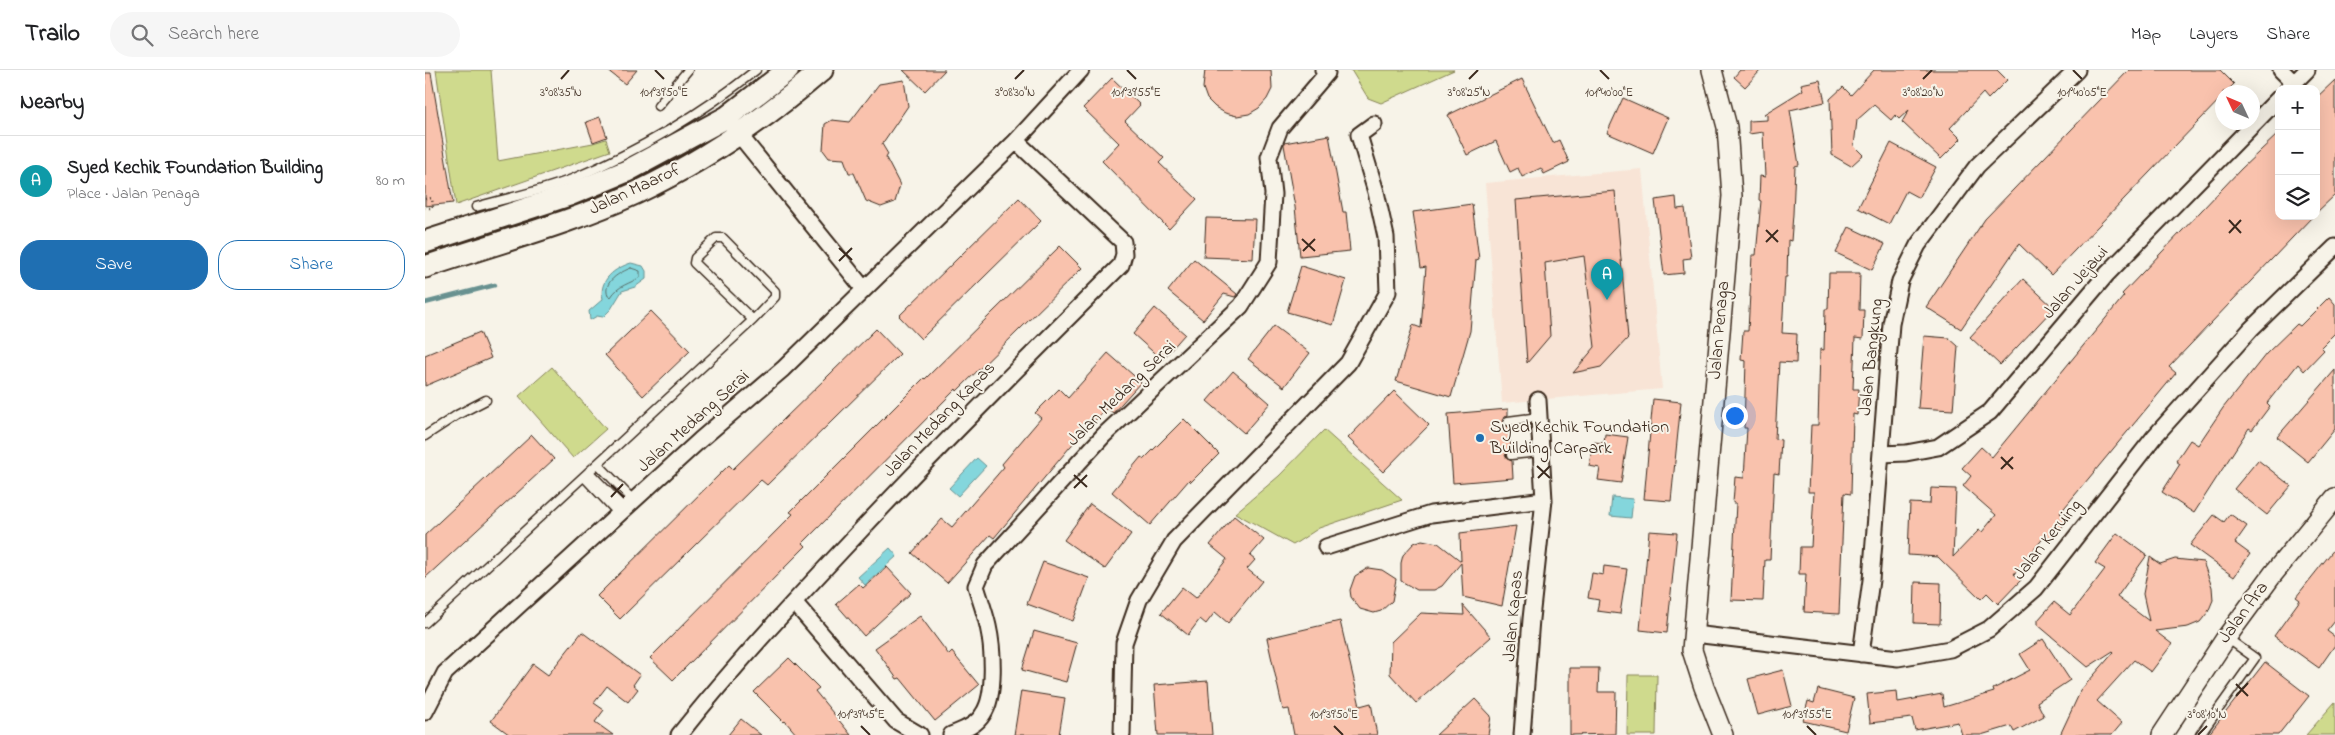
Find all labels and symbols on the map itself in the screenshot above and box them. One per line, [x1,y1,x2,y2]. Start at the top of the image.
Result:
text: 3°08'35"N [540,84,582,102]
text: 101°39'50"E [640,84,688,102]
text: 3°08'30"N [995,84,1035,102]
text: 101°39'55"E [1111,84,1161,102]
text: 3°08'25"N [1448,84,1490,102]
text: 101°40'00"E [1585,84,1633,102]
text: 3°08'20"N [1902,84,1944,102]
text: 101°40'05"E [2057,84,2107,102]
north arrow [2215,85,2260,130]
street label: Jalan Maarof [585,157,686,223]
street label: Jalan Jejawi [2037,241,2115,325]
pin: A [1591,259,1623,300]
street label: Jalan Penaga [1703,280,1738,380]
street label: Jalan Bangkung [1853,297,1892,417]
street label: Jalan Medang Serai [1062,335,1183,454]
street label: Jalan Medang Kapas [878,356,1003,484]
street label: Jalan Medang Serai [632,364,757,480]
your location [1722,403,1748,429]
place label: Syed Kechik Foundation Building Carpark [1489,415,1669,463]
marker: Syed Kechik Foundation Building Carpark [1474,432,1486,444]
street label: Jalan Keruing [2007,494,2090,587]
street label: Jalan Kapas [1497,569,1531,663]
street label: Jalan Ara [2213,577,2275,649]
text: 101°39'45"E [837,706,885,724]
text: 101°39'50"E [1310,706,1358,724]
text: 101°39'55"E [1782,706,1832,724]
text: 3°08'10"N [2187,706,2227,724]

